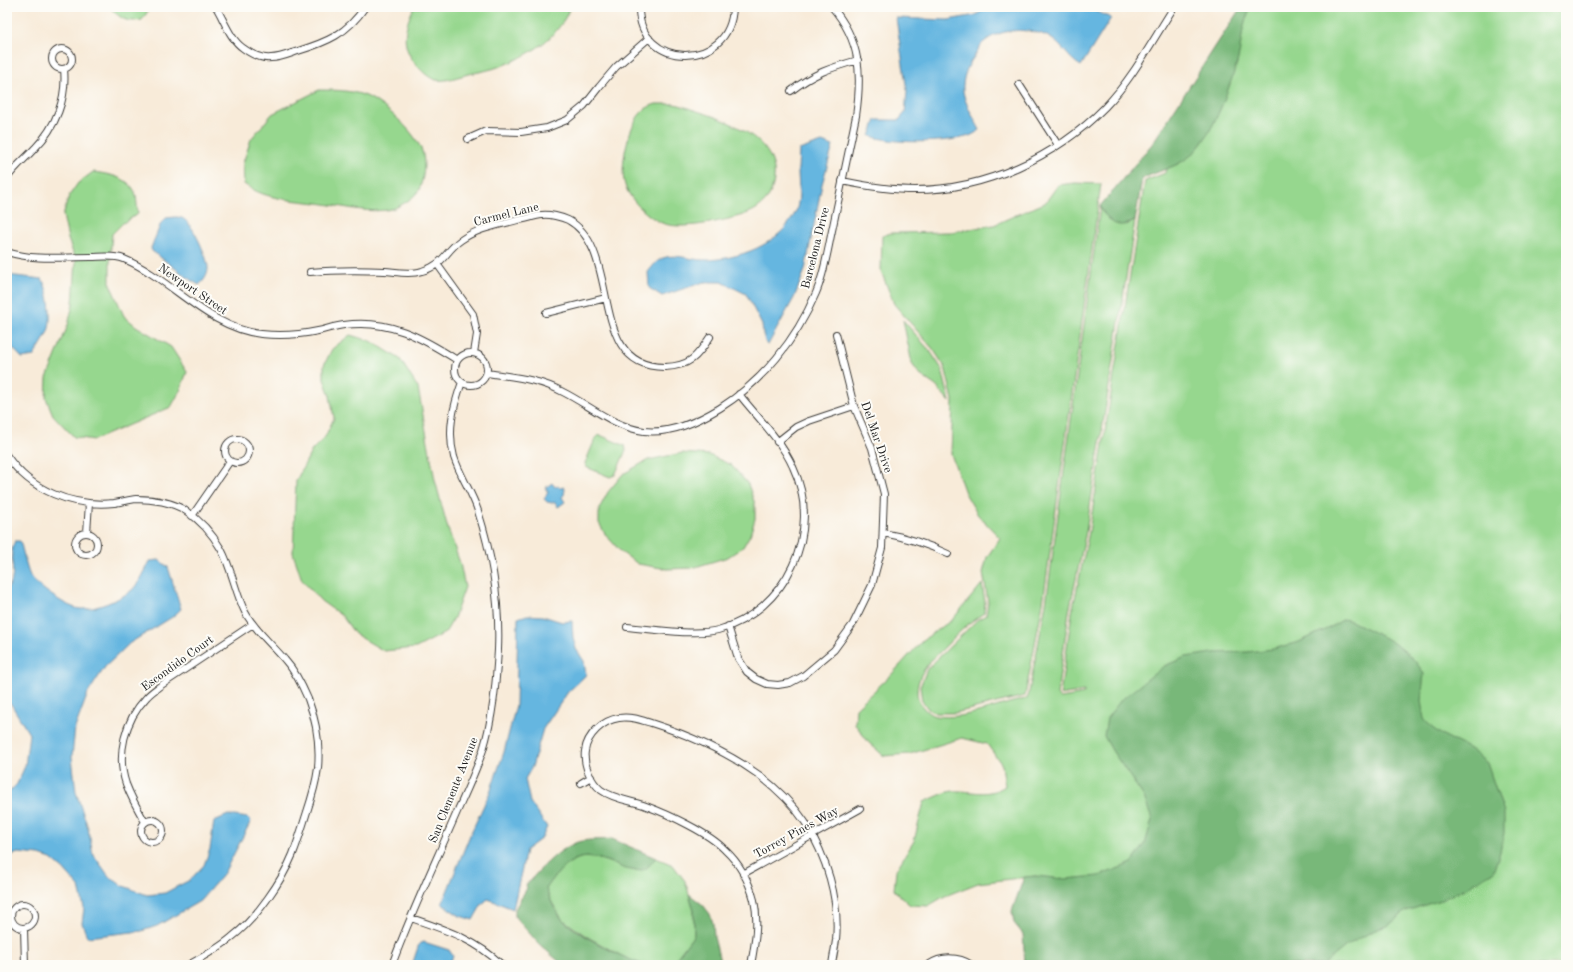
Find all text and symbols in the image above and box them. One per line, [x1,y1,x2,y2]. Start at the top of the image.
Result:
street label: Carmel Lane [473,201,540,229]
street label: Barcelona Drive [800,206,832,290]
street label: Newport Street [156,262,229,317]
street label: Del Mar Drive [858,400,894,475]
street label: Escondido Court [139,634,216,694]
street label: San Clemente Avenue [427,735,481,845]
street label: Torrey Pines Way [752,804,841,861]

